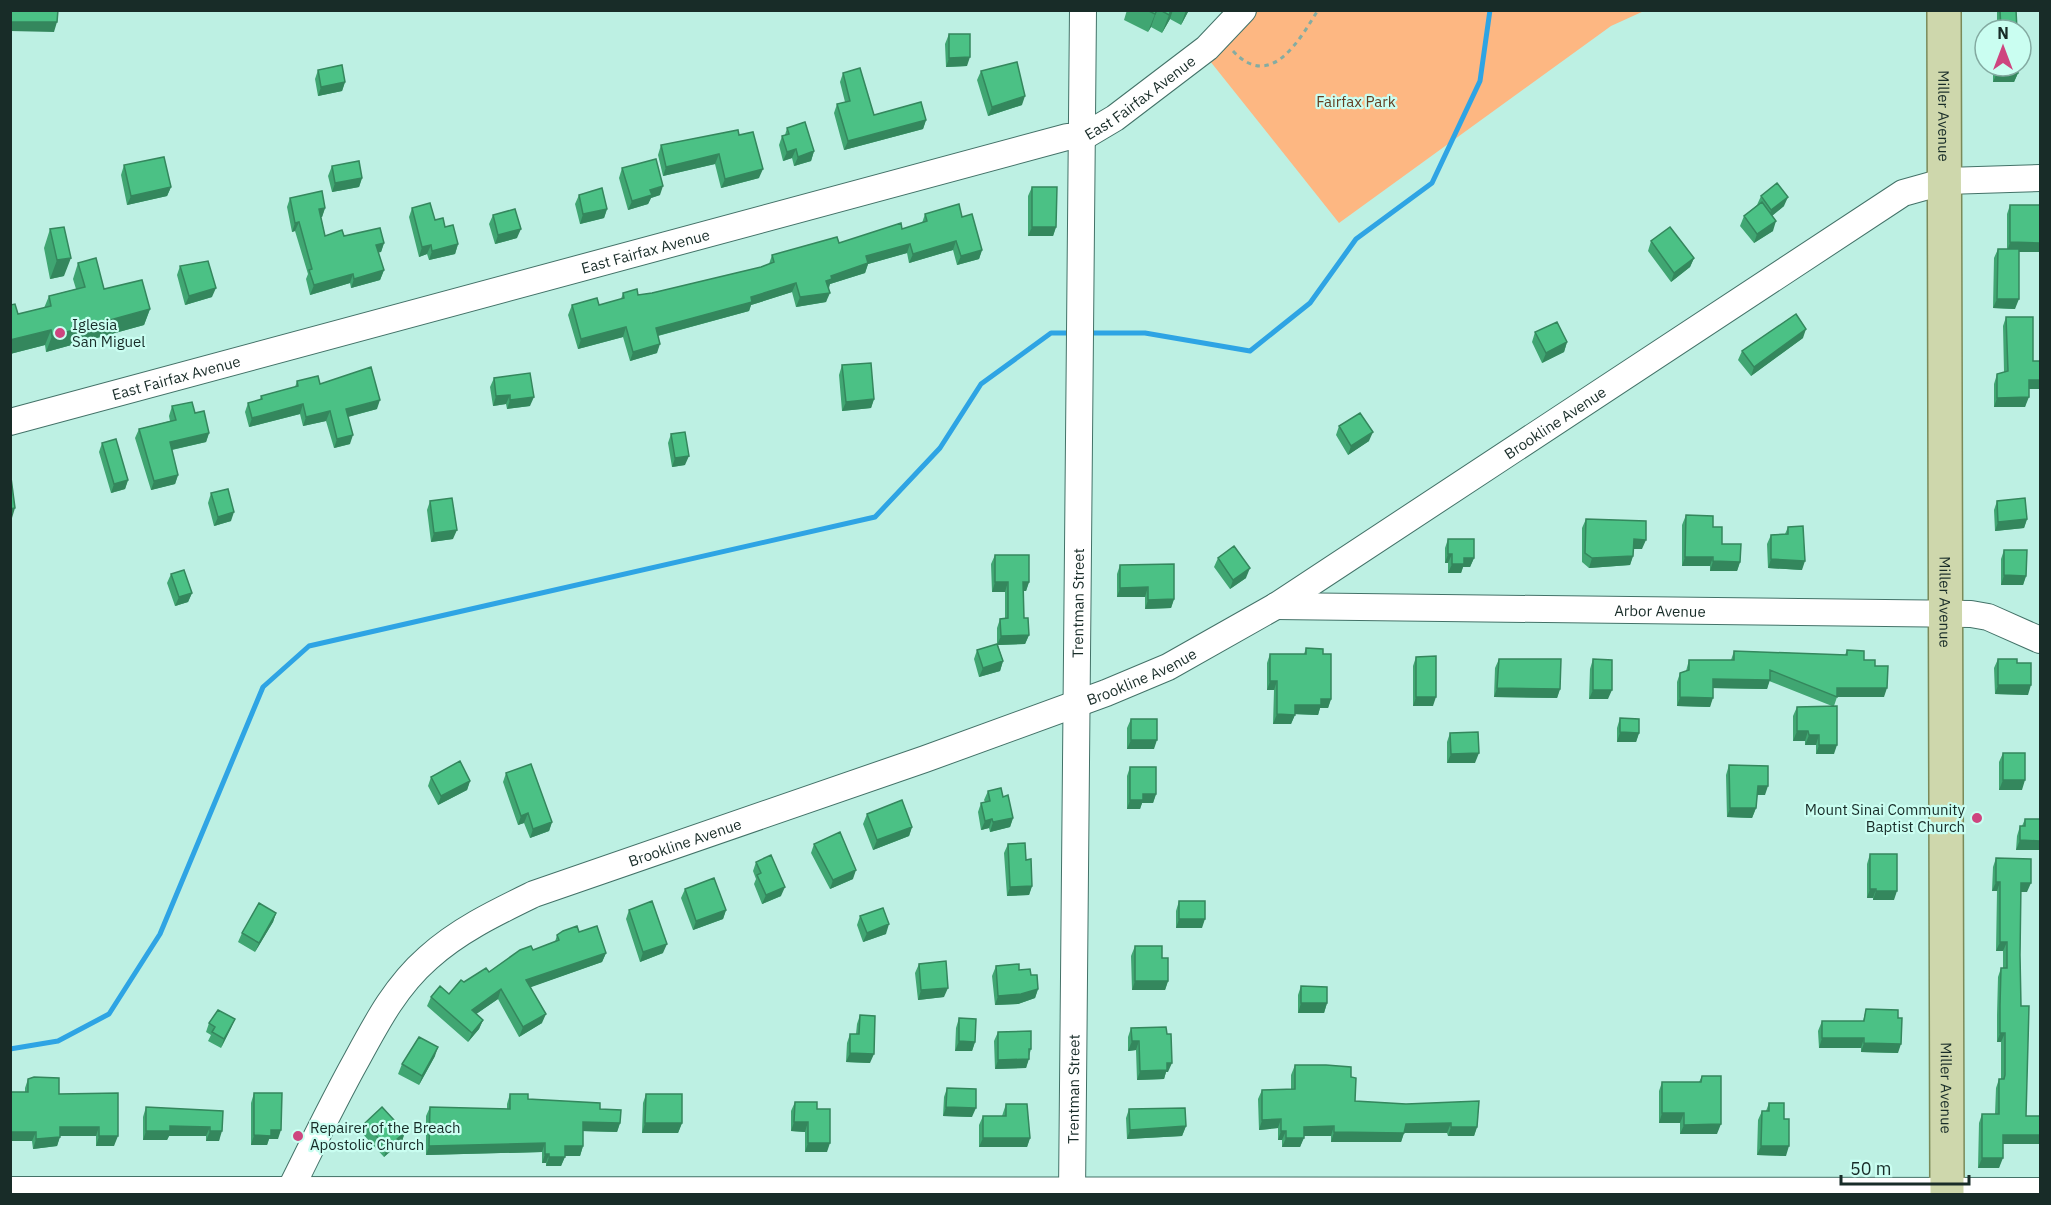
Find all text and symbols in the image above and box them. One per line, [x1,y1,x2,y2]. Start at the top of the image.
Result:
north arrow [1973,18,2033,78]
text: N [1997,23,2009,43]
street label: East Fairfax Avenue [1081,51,1199,144]
street label: Miller Avenue [1935,70,1954,162]
park label: Fairfax Park [1316,92,1396,111]
street label: East Fairfax Avenue [579,224,712,277]
place label: Iglesia San Miguel [72,315,145,351]
marker: Iglesia San Miguel [53,326,67,340]
street label: East Fairfax Avenue [110,351,242,404]
street label: Brookline Avenue [1500,382,1609,463]
street label: Trentman Street [1067,548,1088,658]
street label: Miller Avenue [1936,556,1955,648]
street label: Arbor Avenue [1614,600,1706,620]
street label: Brookline Avenue [1084,643,1200,709]
place label: Mount Sinai Community Baptist Church [1805,800,1966,836]
marker: Mount Sinai Community Baptist Church [1970,811,1984,825]
street label: Brookline Avenue [626,814,744,870]
street label: Trentman Street [1063,1034,1083,1144]
street label: Miller Avenue [1937,1042,1956,1134]
place label: Repairer of the Breach Apostolic Church [310,1118,461,1154]
marker: Repairer of the Breach Apostolic Church [291,1129,305,1143]
scale bar [1841,1148,1968,1186]
text: 50 m [1850,1157,1892,1180]

